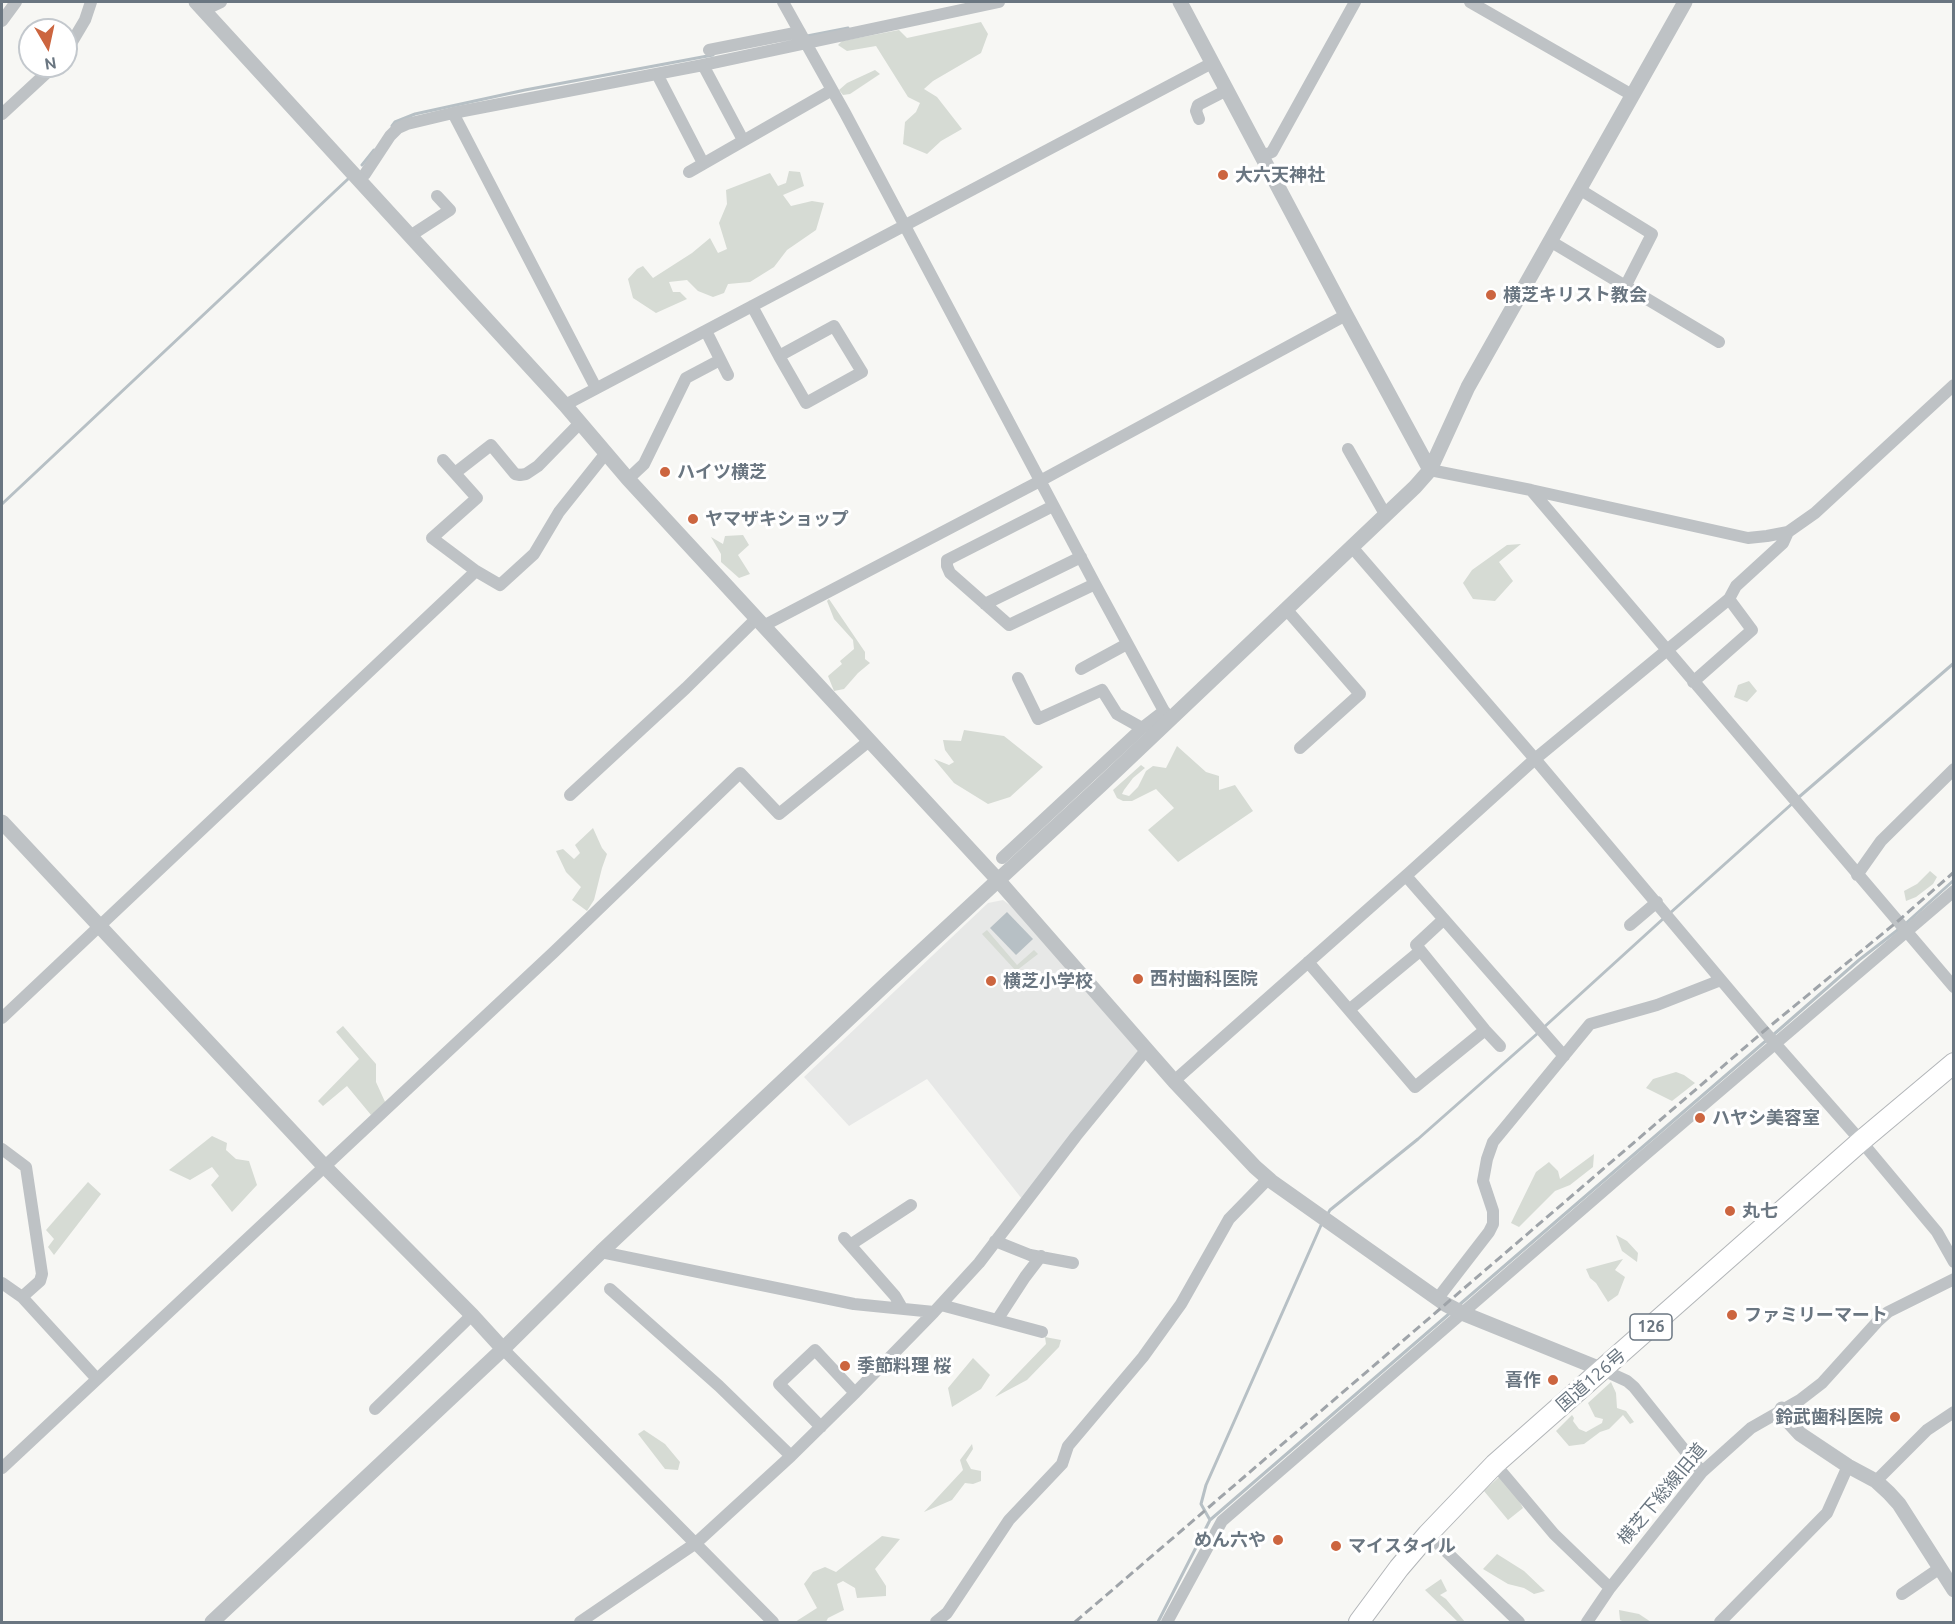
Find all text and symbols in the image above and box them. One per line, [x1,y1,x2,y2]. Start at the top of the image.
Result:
north arrow [18,18,78,78]
text: N [43,54,58,74]
place label: 大六天神社 [1235,164,1325,186]
marker: 大六天神社 [1216,168,1230,182]
place label: 横芝キリスト教会 [1503,284,1647,306]
marker: 横芝キリスト教会 [1484,288,1498,302]
place label: ハイツ横芝 [677,461,767,483]
marker: ハイツ横芝 [658,465,672,479]
place label: ヤマザキショップ [705,508,849,530]
marker: ヤマザキショップ [686,512,700,526]
place label: 西村歯科医院 [1150,968,1258,990]
place label: 横芝小学校 [1003,970,1093,992]
marker: 西村歯科医院 [1131,972,1145,986]
marker: 横芝小学校 [984,974,998,988]
place label: ハヤシ美容室 [1712,1107,1820,1129]
marker: ハヤシ美容室 [1693,1111,1707,1125]
place label: 丸七 [1742,1200,1778,1222]
marker: 丸七 [1723,1204,1737,1218]
place label: ファミリーマート [1744,1304,1888,1326]
marker: ファミリーマート [1725,1308,1739,1322]
road number: 126 [1630,1314,1672,1340]
street label: 国道126号 [1552,1344,1630,1416]
place label: 季節料理 桜 [857,1355,951,1377]
marker: 季節料理 桜 [838,1359,852,1373]
place label: 喜作 [1505,1369,1541,1391]
marker: 喜作 [1546,1373,1560,1387]
place label: 鈴武歯科医院 [1775,1406,1883,1428]
marker: 鈴武歯科医院 [1888,1410,1902,1424]
street label: 横芝下総線旧道 [1613,1439,1711,1549]
place label: めん六や [1194,1529,1266,1551]
marker: めん六や [1271,1533,1285,1547]
place label: マイスタイル [1348,1535,1456,1557]
marker: マイスタイル [1329,1539,1343,1553]

